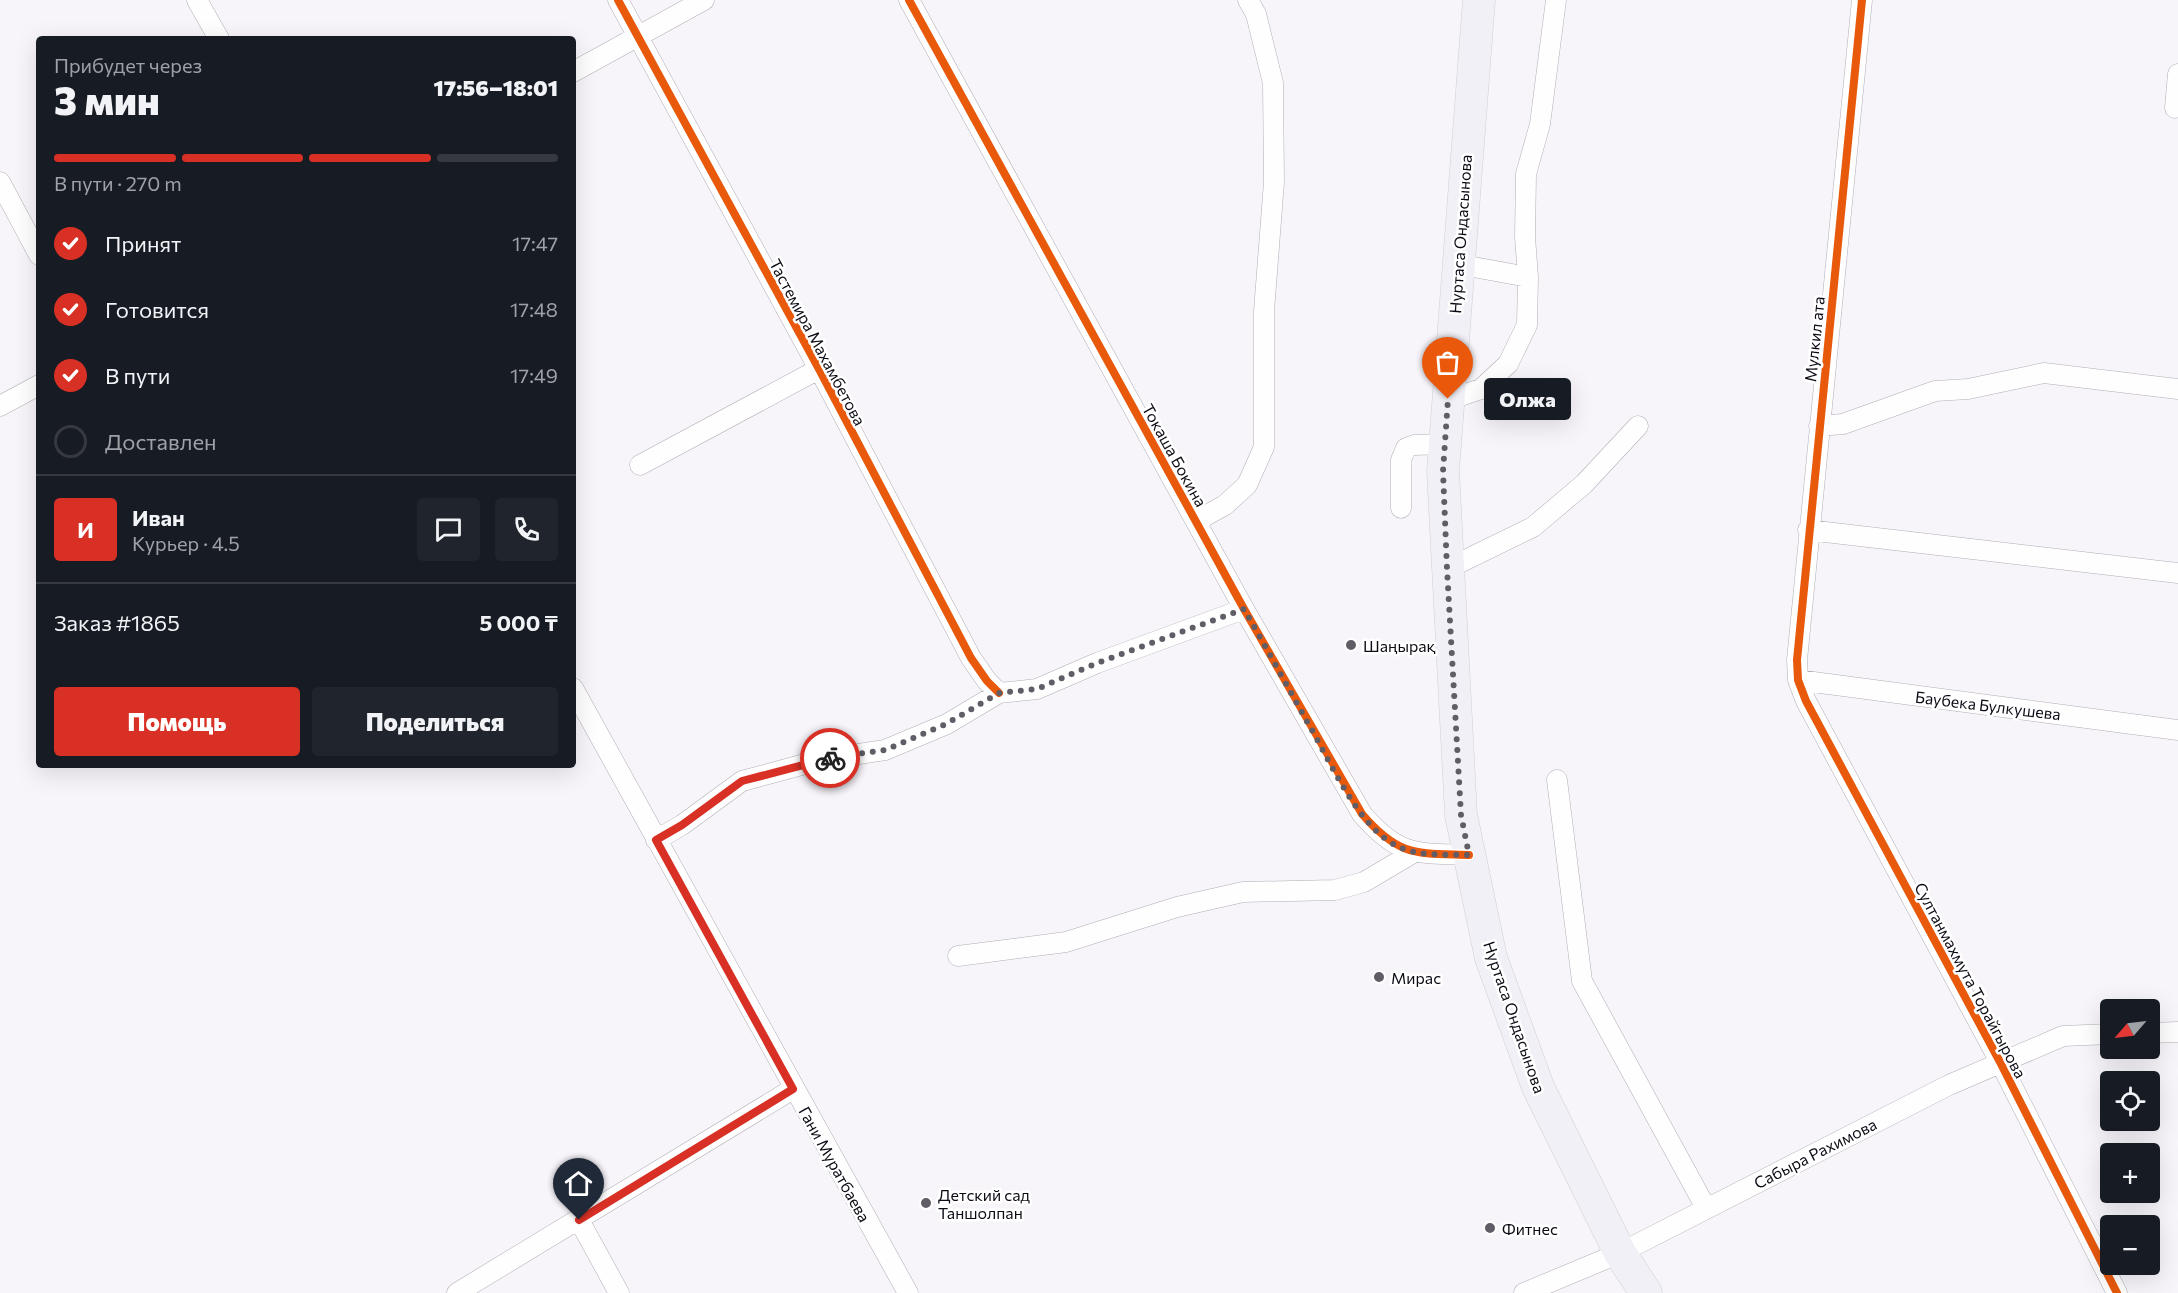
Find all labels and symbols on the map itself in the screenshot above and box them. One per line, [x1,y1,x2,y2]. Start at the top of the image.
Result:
street label: Нуртаса Ондасынова [1445,154,1475,314]
street label: Тастемира Махамбетова [766,256,870,428]
street label: Мулкил ата [1800,295,1828,383]
pin [1422,337,1473,399]
callout: Олжа [1484,378,1571,420]
street label: Токаша Бокина [1139,400,1211,510]
place label: Шаңырақ [1363,636,1436,655]
marker: Шаңырақ [1344,638,1358,652]
street label: Баубека Булкушева [1914,687,2062,723]
courier [800,728,860,788]
street label: Султанмахмута Торайгырова [1911,879,2031,1081]
street label: Нуртаса Ондасынова [1480,939,1550,1095]
place label: Мирас [1391,968,1441,987]
marker: Мирас [1372,970,1386,984]
north arrow [2100,999,2160,1059]
street label: Гани Муратбаева [795,1103,875,1225]
street label: Сабыра Рахимова [1751,1114,1879,1192]
pin [553,1158,604,1220]
place label: Детский сад Таншолпан [938,1185,1030,1222]
marker: Детский сад Таншолпан [919,1196,933,1210]
place label: Фитнес [1502,1219,1558,1238]
marker: Фитнес [1483,1221,1497,1235]

